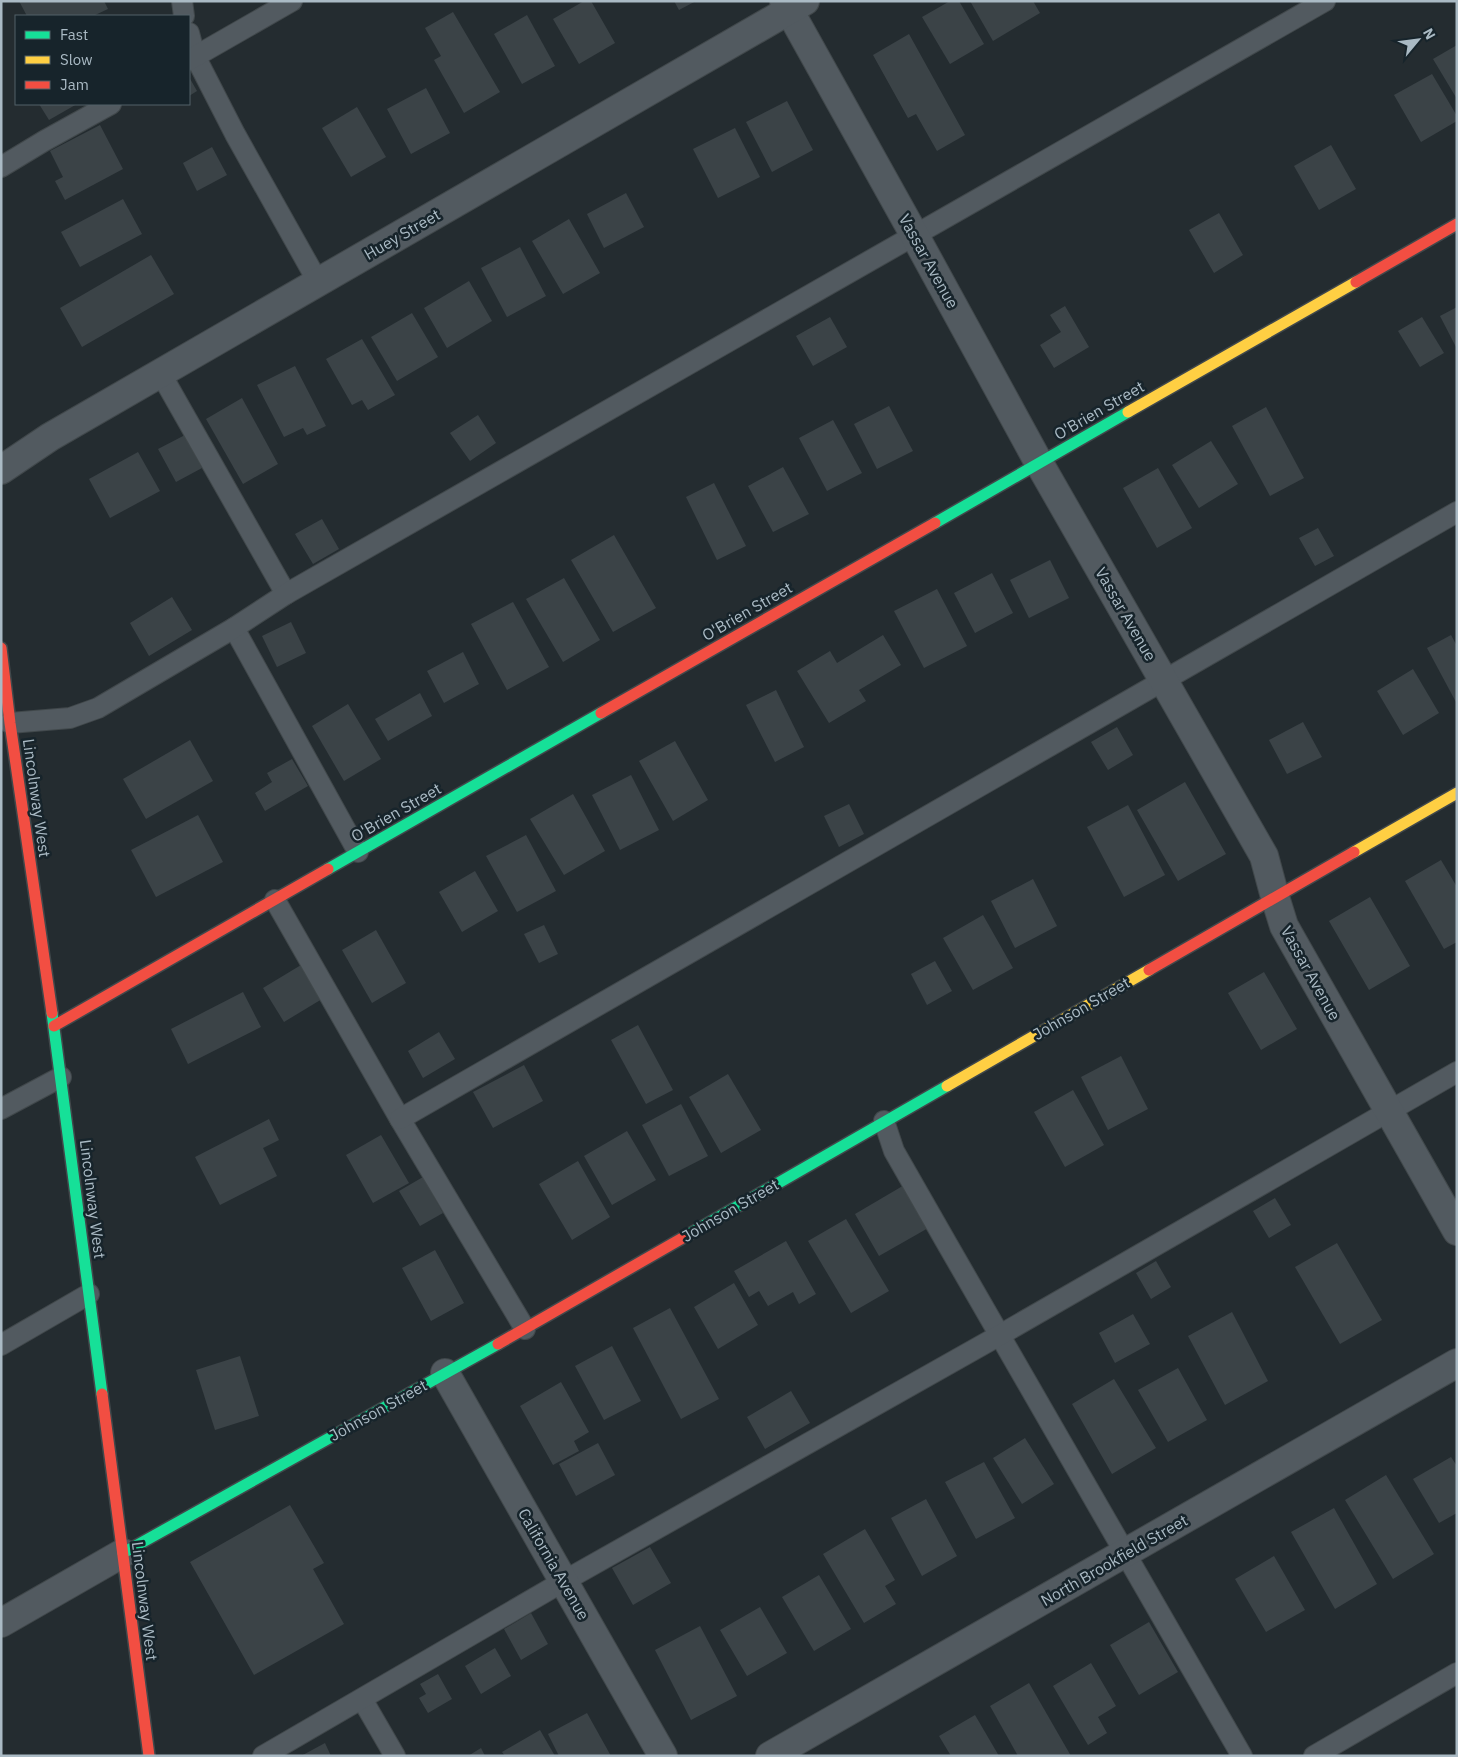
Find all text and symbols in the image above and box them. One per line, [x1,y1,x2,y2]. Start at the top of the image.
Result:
legend [15,15,190,105]
north arrow [1393,15,1443,65]
text: Fast [60,25,88,44]
text: N [1419,25,1440,42]
text: Slow [60,50,93,69]
text: Jam [60,75,89,94]
street label: Huey Street [360,204,444,264]
street label: Vassar Avenue [895,210,963,312]
street label: O'Brien Street [1050,376,1148,444]
street label: Vassar Avenue [1091,564,1161,665]
street label: O'Brien Street [698,577,796,645]
street label: Lincolnway West [19,737,55,859]
street label: O'Brien Street [347,778,445,846]
street label: Vassar Avenue [1277,922,1345,1024]
street label: Johnson Street [1029,972,1133,1044]
street label: Lincolnway West [76,1138,110,1260]
street label: Johnson Street [678,1174,782,1246]
street label: Johnson Street [326,1375,430,1445]
street label: California Avenue [514,1505,594,1624]
street label: North Brookfield Street [1037,1510,1191,1610]
street label: Lincolnway West [128,1540,162,1662]

